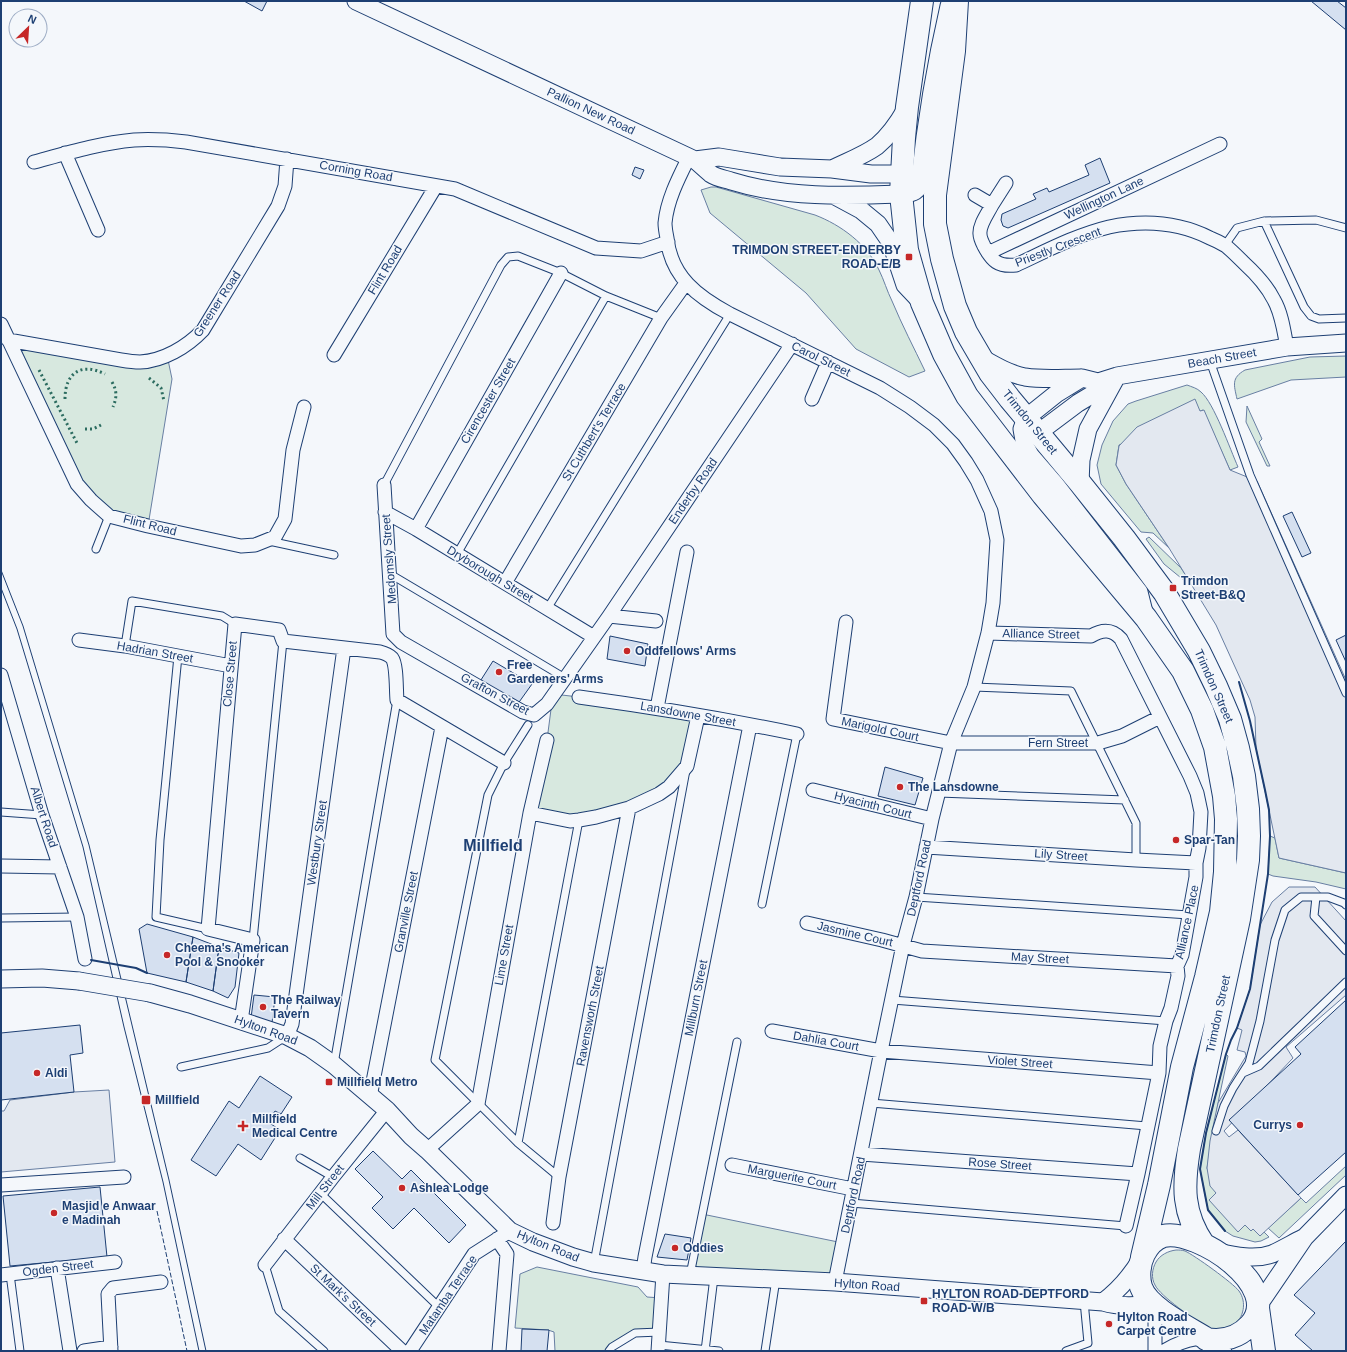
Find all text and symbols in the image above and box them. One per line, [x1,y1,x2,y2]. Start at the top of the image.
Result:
north arrow [8,8,48,48]
text: N [26,12,38,26]
street label: Pallion New Road [545,84,637,138]
street label: Corning Road [318,158,394,184]
street label: Wellington Lane [1062,173,1146,222]
street label: Priestly Crescent [1013,224,1103,270]
street label: Flint Road [365,243,405,297]
place label: TRIMDON STREET-ENDERBY ROAD-E/B [732,243,901,271]
marker: TRIMDON STREET-ENDERBY ROAD-E/B [904,252,914,262]
street label: Greener Road [190,268,244,340]
street label: Carol Street [789,339,853,380]
street label: Beach Street [1187,345,1258,371]
street label: Cirencester Street [458,355,519,446]
street label: St Cuthbert's Terrace [559,380,629,484]
street label: Trimdon Street [1000,387,1061,458]
street label: Enderby Road [666,455,720,527]
street label: Flint Road [122,512,178,538]
street label: Medomsly Street [379,513,399,604]
street label: Dryborough Street [444,543,536,606]
place label: Trimdon Street-B&Q [1181,574,1246,602]
marker: Trimdon Street-B&Q [1168,583,1178,593]
street label: Alliance Street [1002,626,1080,642]
street label: Hadrian Street [116,638,195,666]
street label: Close Street [220,640,240,708]
place label: Oddfellows' Arms [635,644,736,658]
marker: Oddfellows' Arms [622,646,632,656]
street label: Trimdon Street [1192,647,1237,725]
place label: Free Gardeners' Arms [507,658,604,686]
marker: Free Gardeners' Arms [494,667,504,677]
street label: Grafton Street [458,670,532,718]
street label: Lansdowne Street [639,699,738,729]
street label: Marigold Court [840,714,921,744]
street label: Fern Street [1028,736,1089,750]
place label: The Lansdowne [908,780,999,794]
marker: The Lansdowne [895,782,905,792]
street label: Albert Road [28,785,60,849]
street label: Hyacinth Court [833,789,914,822]
street label: Westbury Street [304,799,330,886]
place label: Spar-Tan [1184,833,1235,847]
marker: Spar-Tan [1171,835,1181,845]
district label: Millfield [463,837,523,854]
street label: Deptford Road [904,838,934,918]
street label: Lily Street [1034,846,1089,864]
street label: Granville Street [391,869,421,954]
street label: Alliance Place [1172,883,1202,960]
street label: Jasmine Court [816,918,895,950]
street label: Lime Street [492,923,516,986]
place label: Cheema's American Pool & Snooker [175,941,289,969]
street label: May Street [1011,949,1070,967]
marker: Cheema's American Pool & Snooker [162,950,172,960]
street label: Millburn Street [682,958,710,1037]
street label: Ravensworh Street [573,964,607,1067]
street label: Trimdon Street [1203,973,1233,1054]
place label: The Railway Tavern [271,993,341,1021]
marker: The Railway Tavern [258,1002,268,1012]
street label: Hylton Road [233,1012,299,1048]
street label: Dahlia Court [792,1028,861,1054]
street label: Violet Street [987,1053,1054,1071]
place label: Aldi [45,1066,68,1080]
marker: Aldi [32,1068,42,1078]
place label: Millfield Metro [337,1075,418,1089]
marker: Millfield Metro [324,1077,334,1087]
place label: Millfield [155,1093,200,1107]
marker: Millfield [140,1094,152,1106]
place label: Millfield Medical Centre [252,1112,338,1140]
place label: Currys [1253,1118,1292,1132]
marker: Millfield Medical Centre [237,1120,249,1132]
marker: Currys [1295,1120,1305,1130]
street label: Deptford Road [838,1155,868,1235]
street label: Rose Street [968,1155,1033,1173]
street label: Mill Street [303,1161,347,1212]
street label: Marguerite Court [746,1162,838,1193]
place label: Ashlea Lodge [410,1181,489,1195]
marker: Ashlea Lodge [397,1183,407,1193]
place label: Masjid e Anwaar e Madinah [62,1199,156,1227]
marker: Masjid e Anwaar e Madinah [49,1208,59,1218]
street label: Hylton Road [515,1227,581,1265]
place label: Oddies [683,1241,724,1255]
marker: Oddies [670,1243,680,1253]
street label: Matamba Terrace [416,1252,480,1338]
street label: Ogden Street [22,1257,95,1279]
street label: St Mark's Street [307,1261,379,1330]
street label: Hylton Road [834,1276,900,1294]
place label: HYLTON ROAD-DEPTFORD ROAD-W/B [932,1287,1089,1315]
marker: HYLTON ROAD-DEPTFORD ROAD-W/B [919,1296,929,1306]
place label: Hylton Road Carpet Centre [1117,1310,1197,1338]
marker: Hylton Road Carpet Centre [1104,1319,1114,1329]

